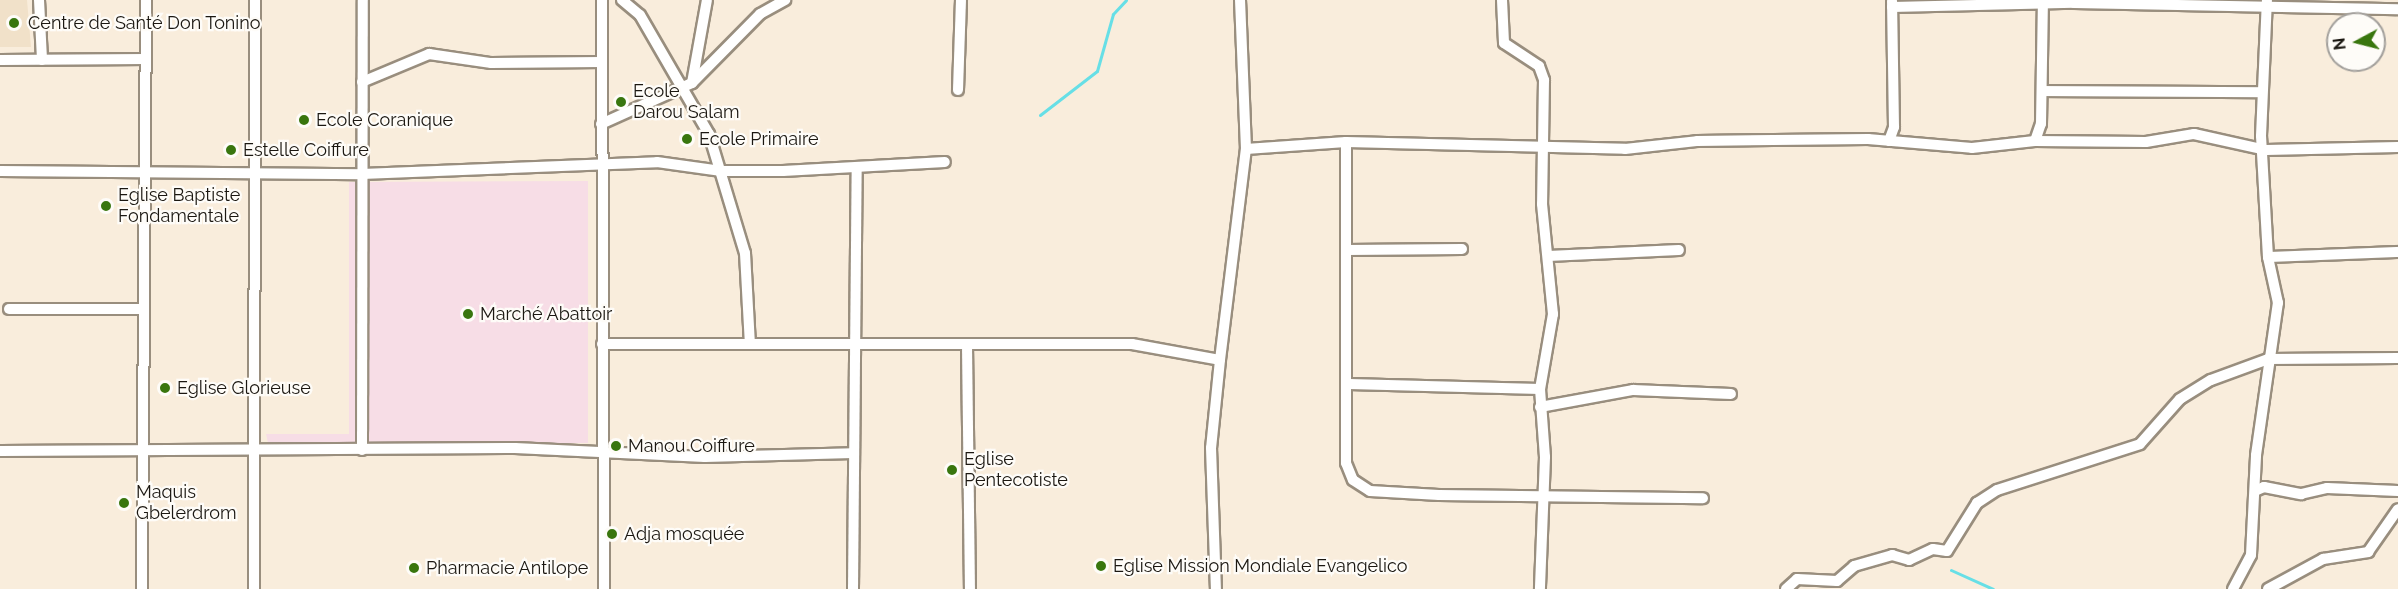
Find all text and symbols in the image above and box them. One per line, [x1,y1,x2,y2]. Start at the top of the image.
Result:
place label: Centre de Santé Don Tonino [28,12,261,34]
north arrow [2326,12,2386,72]
marker: Centre de Santé Don Tonino [5,14,23,32]
text: N [2329,37,2350,51]
place label: Ecole Darou Salam [633,81,740,124]
marker: Ecole Darou Salam [614,95,628,109]
place label: Ecole Coranique [316,109,453,131]
marker: Ecole Coranique [297,113,311,127]
place label: Ecole Primaire [699,128,819,150]
marker: Ecole Primaire [680,132,694,146]
place label: Estelle Coiffure [243,139,369,161]
marker: Estelle Coiffure [224,143,238,157]
place label: Eglise Baptiste Fondamentale [118,185,240,228]
marker: Eglise Baptiste Fondamentale [99,199,113,213]
place label: Marché Abattoir [480,303,613,325]
marker: Marché Abattoir [461,307,475,321]
place label: Eglise Glorieuse [177,377,311,399]
marker: Eglise Glorieuse [158,381,172,395]
place label: Manou Coiffure [628,435,755,457]
marker: Manou Coiffure [609,439,623,453]
place label: Eglise Pentecotiste [964,449,1068,492]
marker: Eglise Pentecotiste [945,463,959,477]
place label: Maquis Gbelerdrom [136,482,237,524]
marker: Maquis Gbelerdrom [117,496,131,510]
place label: Adja mosquée [624,523,744,545]
marker: Adja mosquée [605,527,619,541]
place label: Eglise Mission Mondiale Evangelico [1113,555,1407,577]
place label: Pharmacie Antilope [426,557,589,579]
marker: Eglise Mission Mondiale Evangelico [1094,559,1108,573]
marker: Pharmacie Antilope [407,561,421,575]

